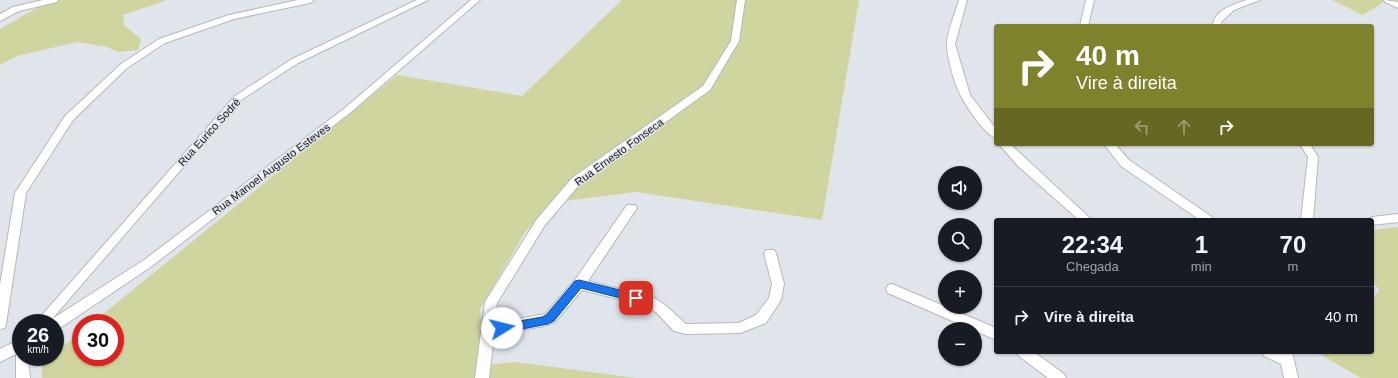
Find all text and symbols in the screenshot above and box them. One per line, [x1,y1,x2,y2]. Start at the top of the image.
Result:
icon: right [1010,40,1062,92]
text: 40 m [1076,40,1140,71]
text: Vire à direita [1076,73,1177,93]
street label: Rua Eurico Sodré [175,96,243,168]
street label: Rua Ernesto Fonseca [572,115,666,188]
icon: left [1131,116,1153,138]
icon: ahead [1173,116,1195,138]
icon: right [1215,116,1237,138]
street label: Rua Manoel Augusto Esteves [210,120,333,217]
map controls [938,166,982,366]
button: sound [938,166,982,210]
button: search [938,218,982,262]
text: 22:34 [1062,231,1123,258]
text: 1 [1195,231,1208,258]
text: 70 [1280,231,1306,258]
text: Chegada [1066,259,1119,274]
text: min [1191,259,1212,274]
text: m [1287,259,1298,274]
button: + [938,270,982,314]
pin [619,281,653,315]
icon: arrive [625,287,647,309]
icon: right [1010,306,1032,328]
position arrow [481,307,523,349]
text: Vire à direita [1044,308,1134,325]
text: 40 m [1325,308,1358,325]
speed limit sign: 30 [72,314,124,366]
button: − [938,322,982,366]
text: 26 [27,324,49,346]
text: km/h [27,344,49,355]

